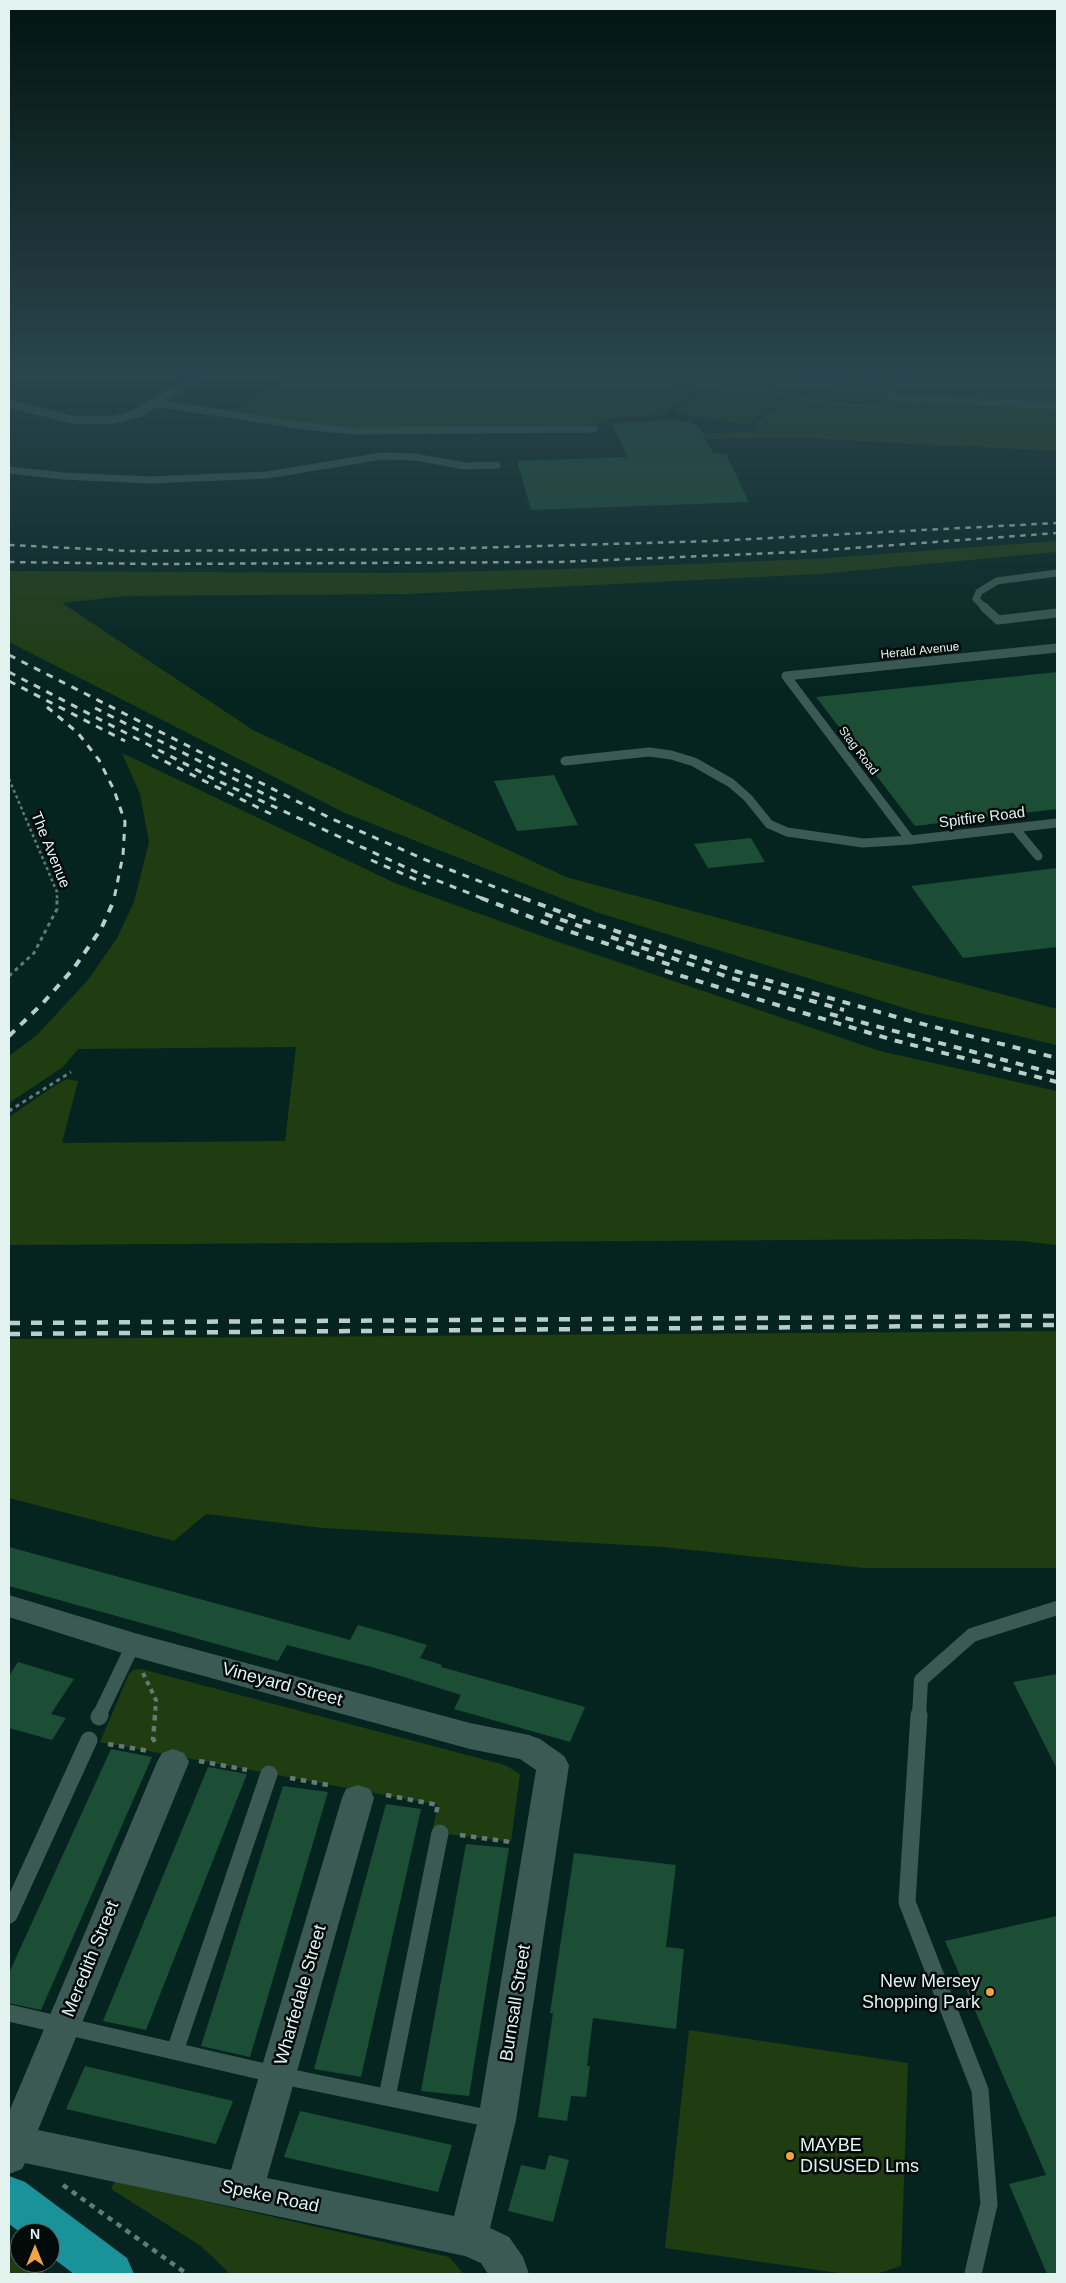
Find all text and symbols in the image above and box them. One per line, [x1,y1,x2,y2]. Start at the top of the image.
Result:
street label: Herald Avenue [880,640,960,662]
street label: Stag Road [835,724,881,778]
street label: Spitfire Road [938,804,1026,832]
street label: The Avenue [27,809,73,891]
street label: Vineyard Street [219,1659,345,1711]
street label: Meredith Street [58,1898,124,2020]
street label: Wharfedale Street [271,1922,331,2068]
street label: Burnsall Street [496,1943,536,2063]
place label: New Mersey Shopping Park [862,1971,980,2014]
marker: New Mersey Shopping Park [984,1986,996,1998]
place label: MAYBE DISUSED Lms [800,2135,919,2178]
marker: MAYBE DISUSED Lms [784,2150,796,2162]
street label: Speke Road [219,2176,321,2218]
north arrow [10,2223,60,2273]
text: N [30,2226,40,2242]

